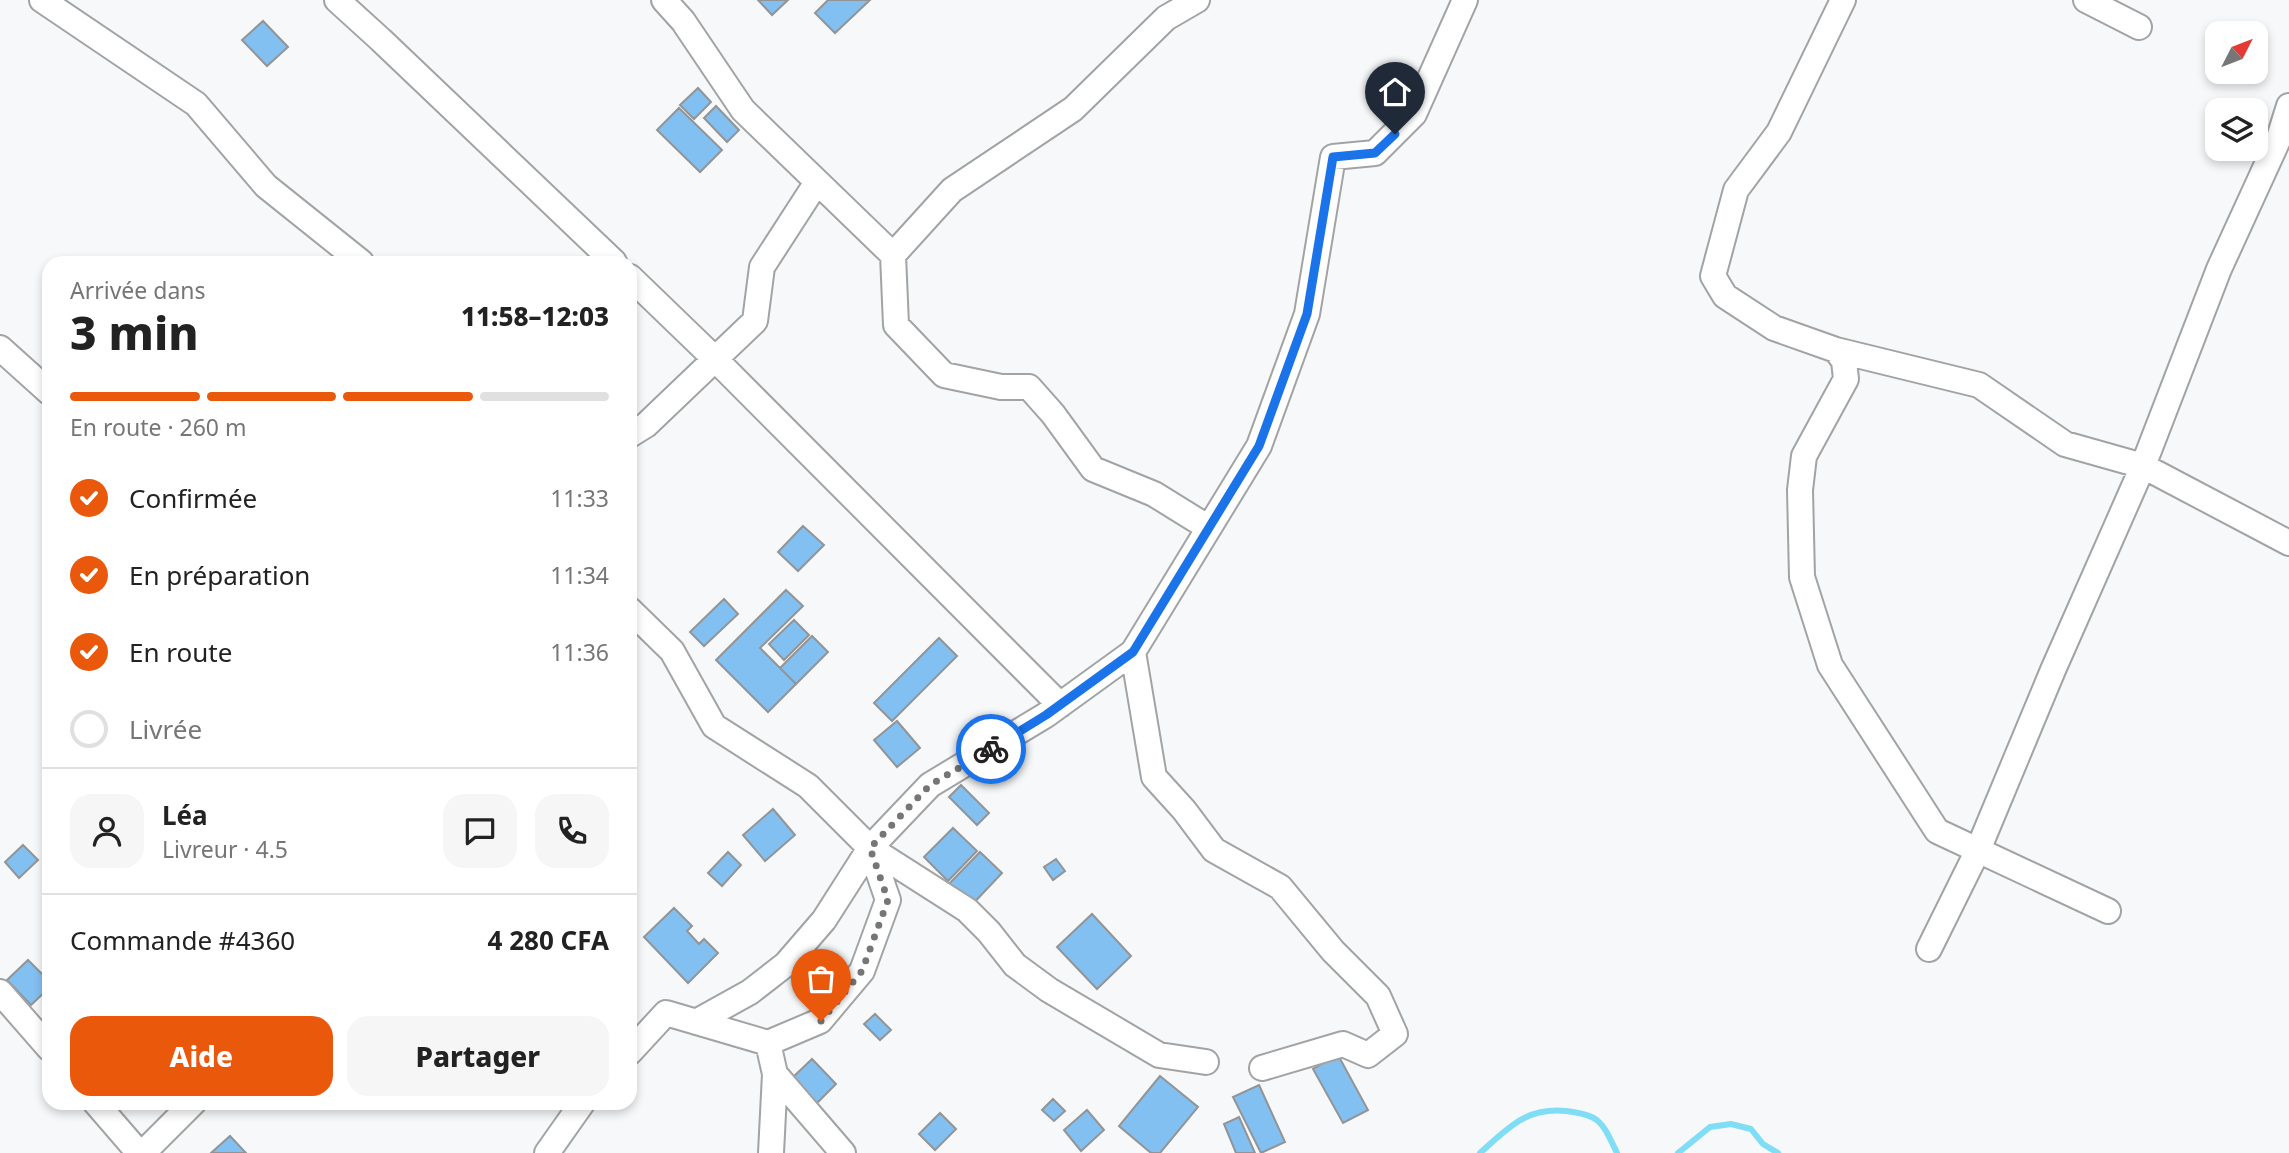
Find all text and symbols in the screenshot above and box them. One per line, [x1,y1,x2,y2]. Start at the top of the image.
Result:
north arrow [2205,21,2268,84]
map controls [2205,21,2268,161]
pin [1365,62,1425,134]
icon: home [1376,73,1414,111]
button: layers [2205,98,2268,161]
text: Arrivée dans [70,274,206,306]
text: 11:58–12:03 [461,298,609,334]
text: 3 min [70,301,199,363]
text: En route · 260 m [70,411,247,443]
icon: check [70,479,108,517]
text: Confirmée [129,480,257,516]
text: 11:33 [550,482,609,514]
icon: check [70,556,108,594]
text: En préparation [129,557,310,593]
text: 11:34 [550,559,609,591]
icon: check [70,633,108,671]
text: En route [129,634,232,670]
text: 11:36 [550,636,609,668]
text: Livrée [129,711,202,747]
courier [956,714,1026,784]
icon: bike [972,730,1010,768]
button: person [70,794,144,868]
button: chat [443,794,517,868]
button: phone [535,794,609,868]
text: Léa [162,797,208,833]
text: Livreur · 4.5 [162,833,288,865]
text: Commande #4360 [70,922,295,958]
text: 4 280 CFA [488,922,609,958]
pin [791,949,851,1021]
icon: bag [802,960,840,998]
button: Aide [70,1016,333,1096]
button: Partager [347,1016,609,1096]

